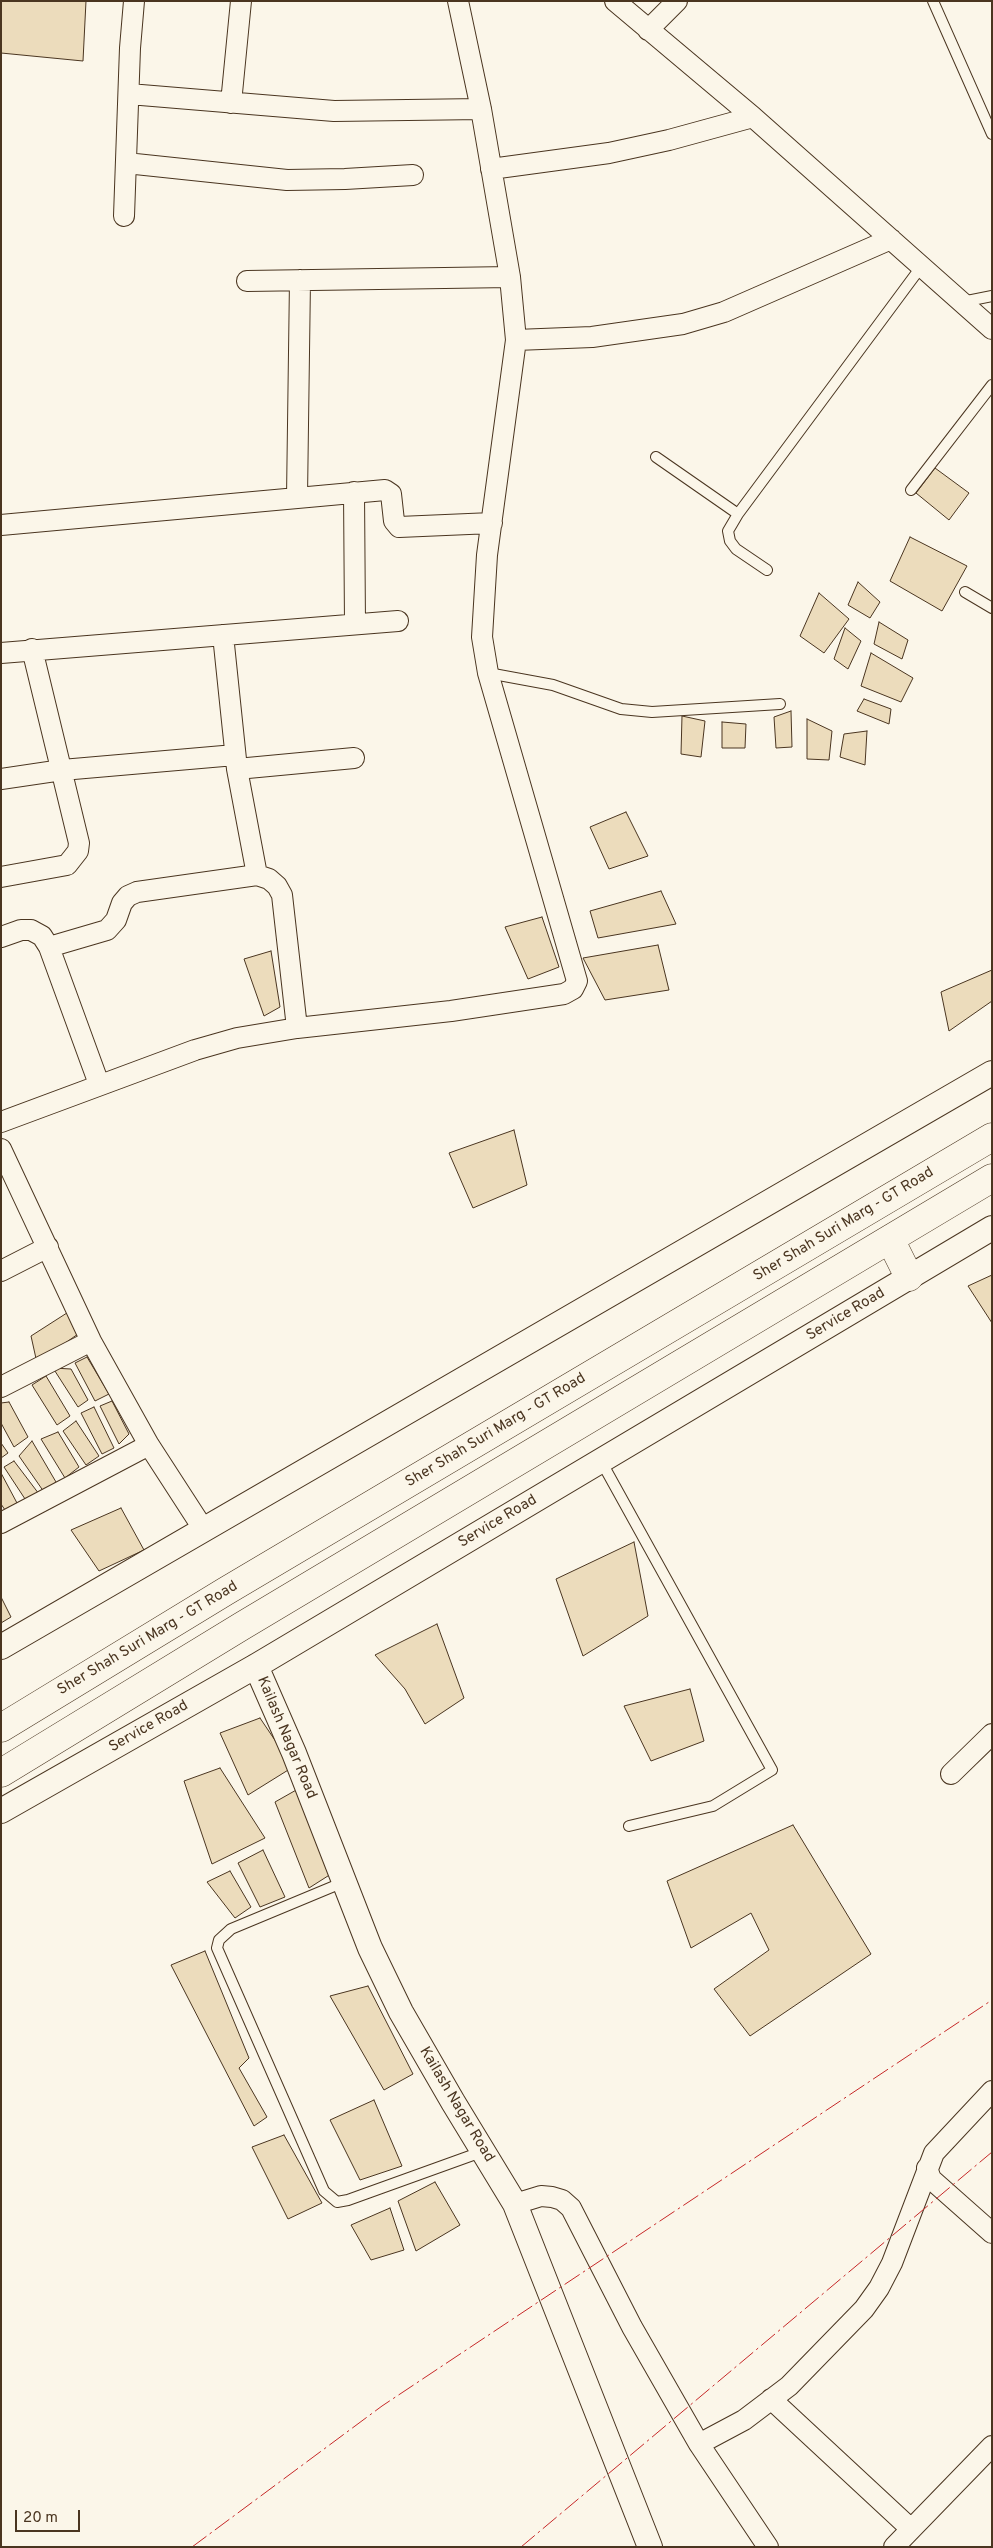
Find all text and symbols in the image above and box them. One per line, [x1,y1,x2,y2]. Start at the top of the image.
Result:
street label: Sher Shah Suri Marg - GT Road [751,1164,937,1286]
street label: Service Road [804,1285,888,1345]
street label: Sher Shah Suri Marg - GT Road [403,1370,589,1492]
street label: Service Road [456,1492,540,1552]
street label: Sher Shah Suri Marg - GT Road [55,1578,241,1700]
street label: Kailash Nagar Road [252,1674,320,1802]
street label: Service Road [106,1697,192,1757]
street label: Kailash Nagar Road [414,2044,498,2166]
scale bar [18,2500,82,2532]
text: 20 m [23,2509,58,2528]

